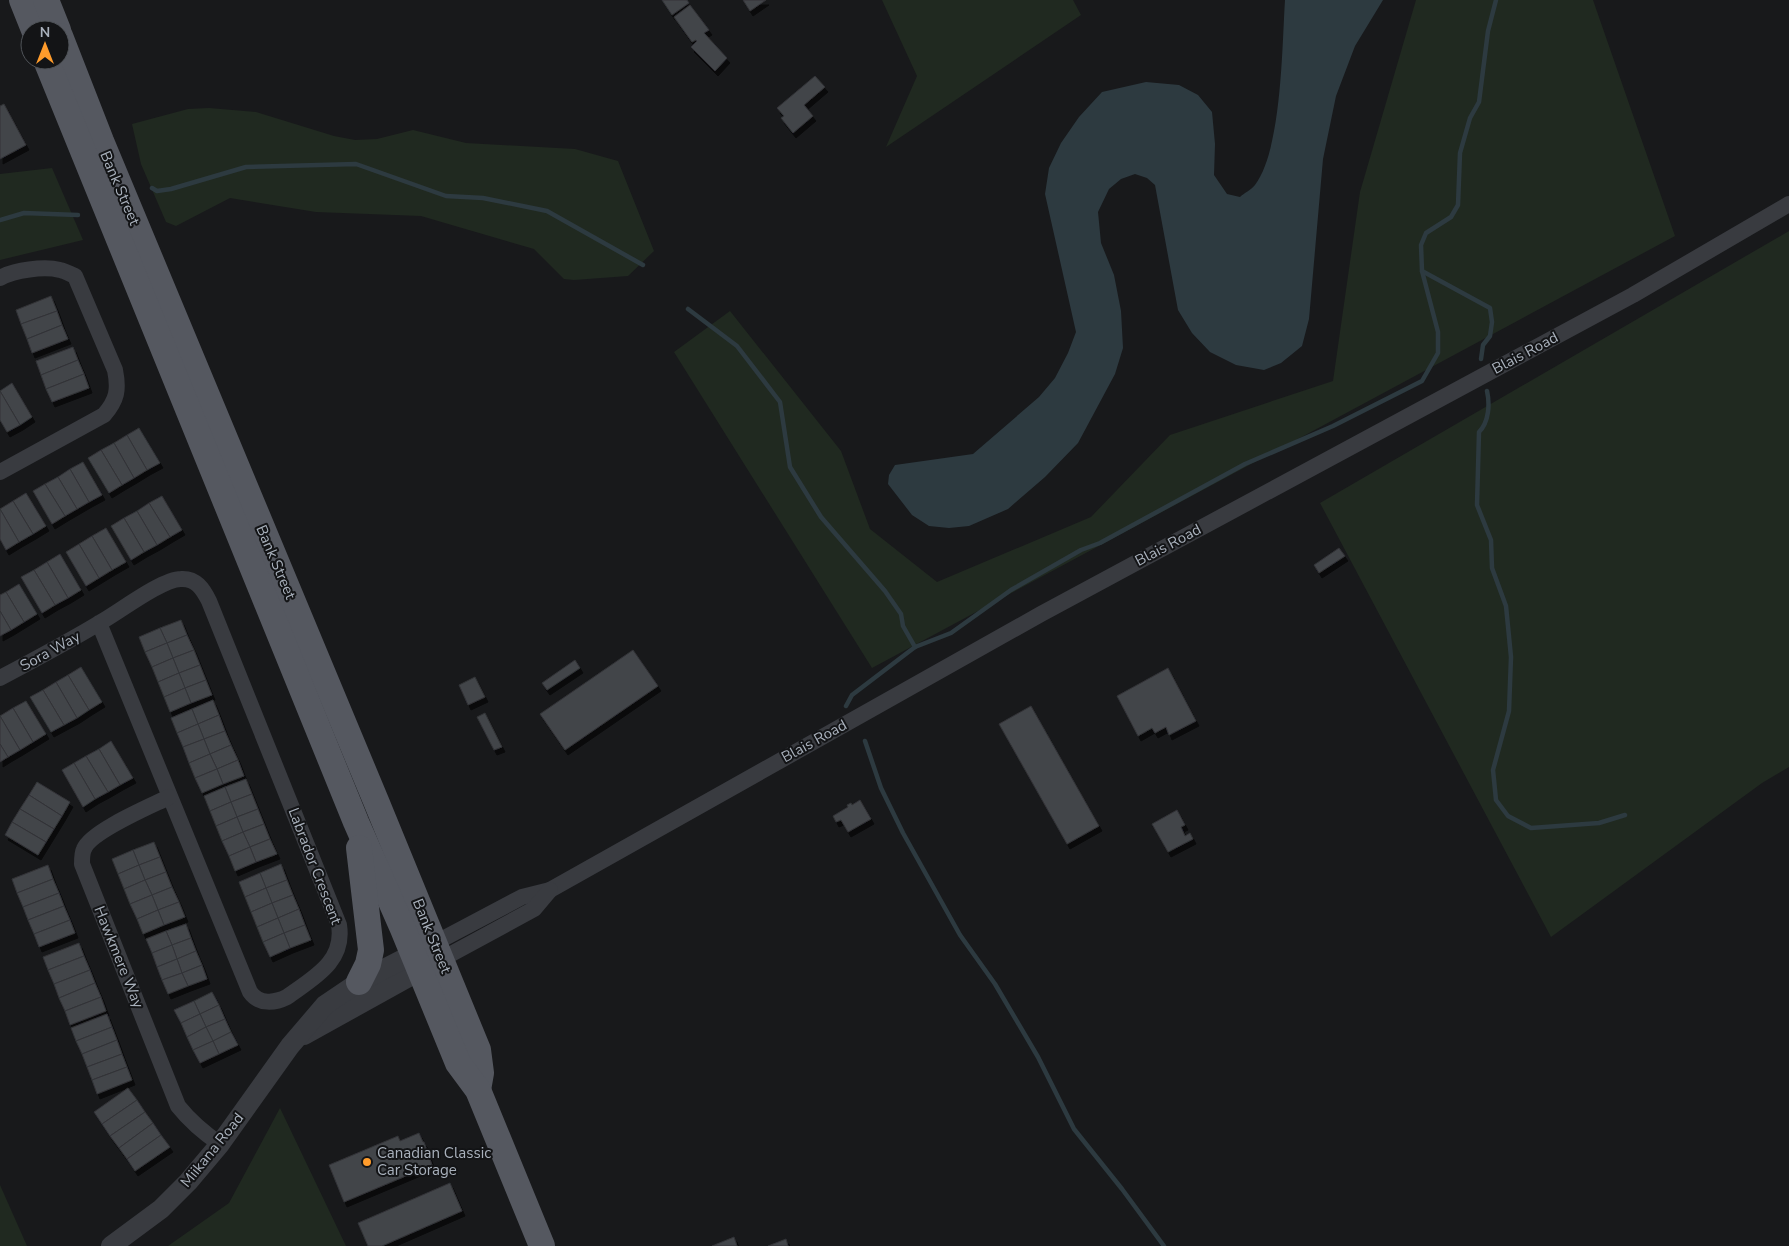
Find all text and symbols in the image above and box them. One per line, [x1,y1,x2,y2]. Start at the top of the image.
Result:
north arrow [20,20,70,70]
text: N [40,23,50,42]
street label: Bank Street [95,148,145,229]
street label: Blais Road [1489,327,1561,379]
street label: Blais Road [1132,519,1204,571]
street label: Bank Street [251,522,301,603]
street label: Sora Way [16,626,84,676]
street label: Blais Road [778,715,850,767]
street label: Labrador Crescent [284,805,347,928]
street label: Bank Street [408,896,456,977]
street label: Hawkmere Way [89,903,149,1011]
street label: Miikana Road [176,1109,248,1191]
place label: Canadian Classic Car Storage [377,1143,491,1180]
marker: Canadian Classic Car Storage [361,1156,373,1168]

